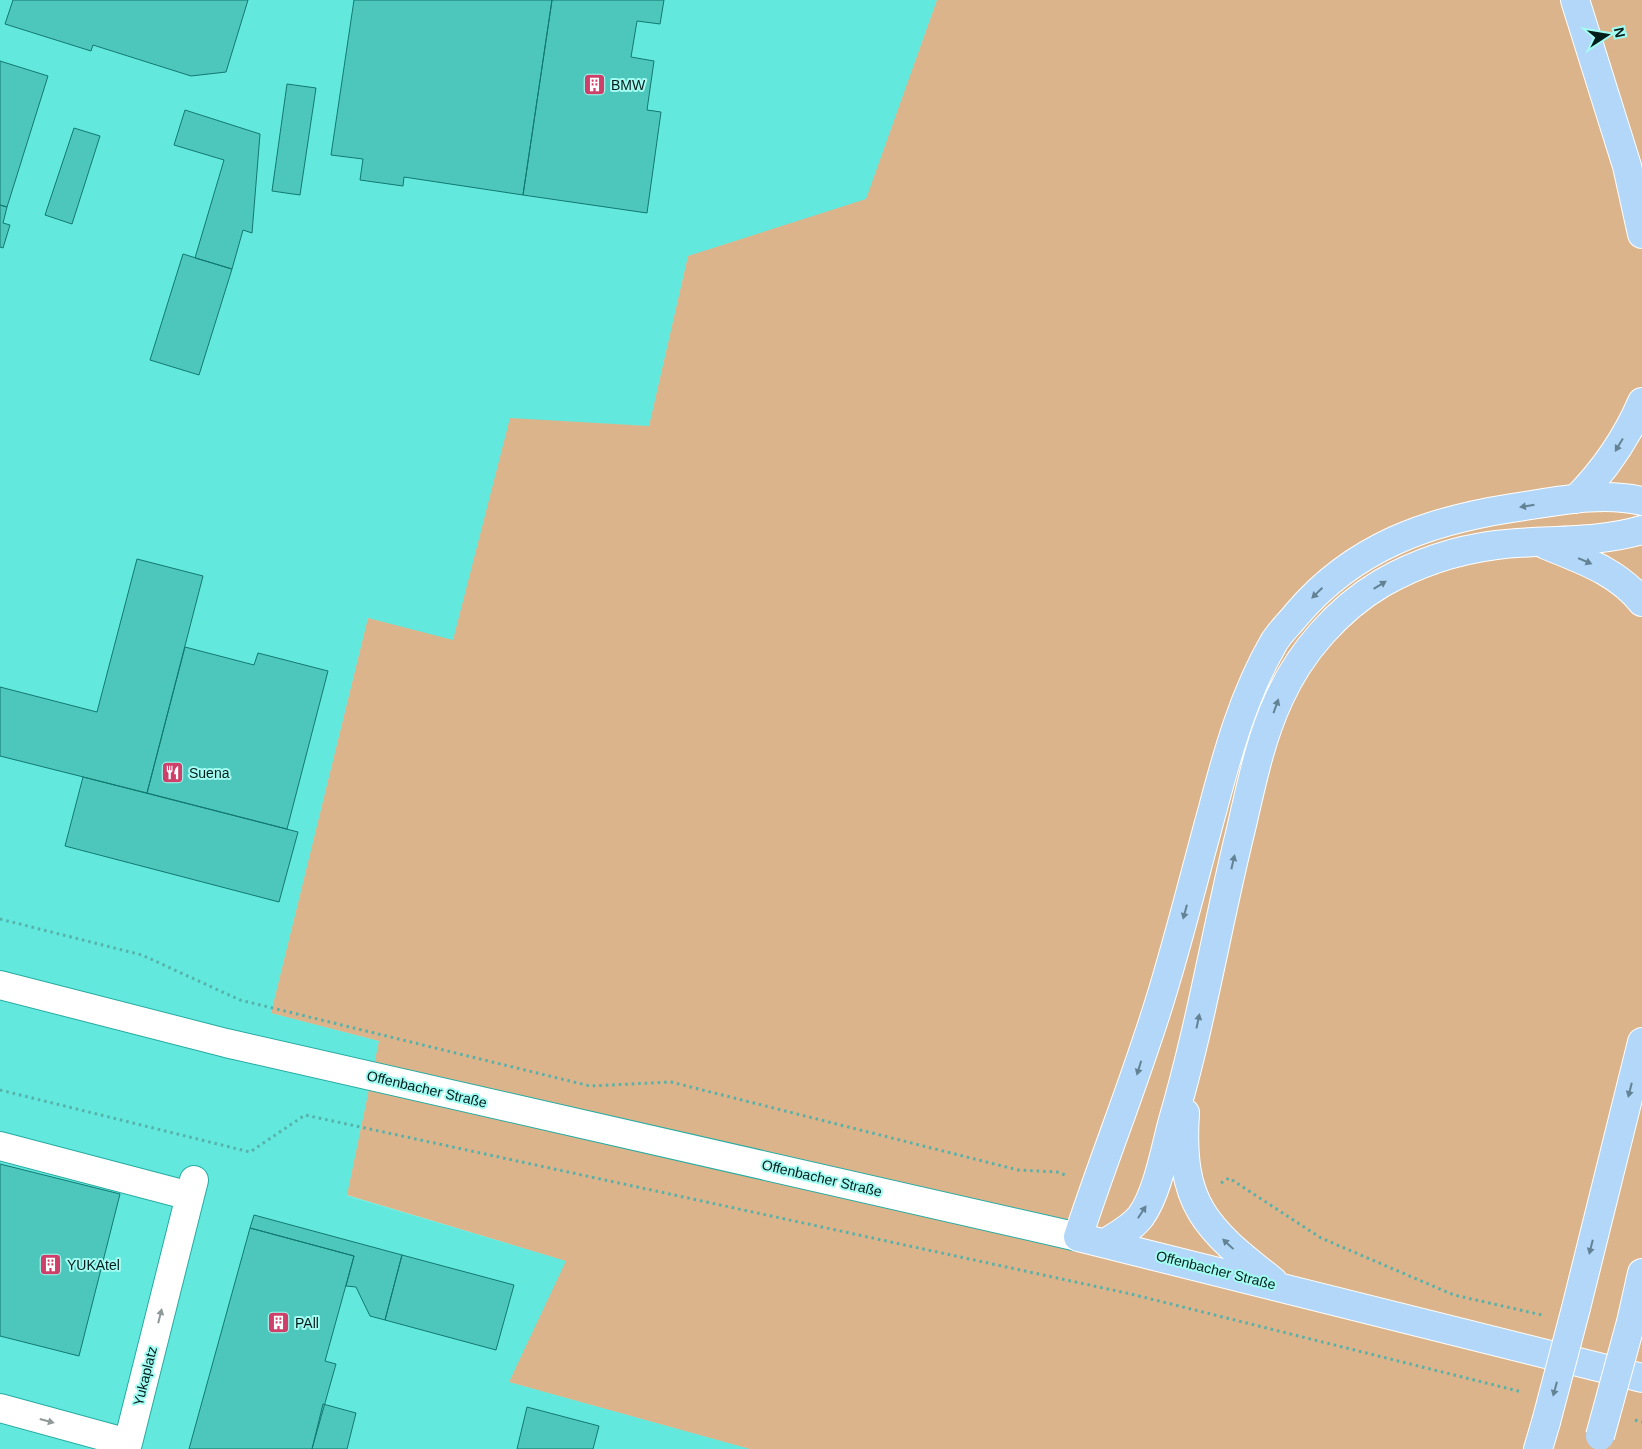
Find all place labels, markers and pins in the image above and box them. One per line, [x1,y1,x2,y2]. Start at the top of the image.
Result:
building icon: BMW [583,73,607,97]
place label: BMW [611,77,646,93]
restaurant icon: Suena [161,761,185,785]
place label: Suena [189,765,230,781]
building icon: YUKAtel [39,1253,63,1277]
place label: YUKAtel [67,1257,120,1273]
building icon: PAll [267,1311,291,1335]
place label: PAll [295,1315,319,1331]

